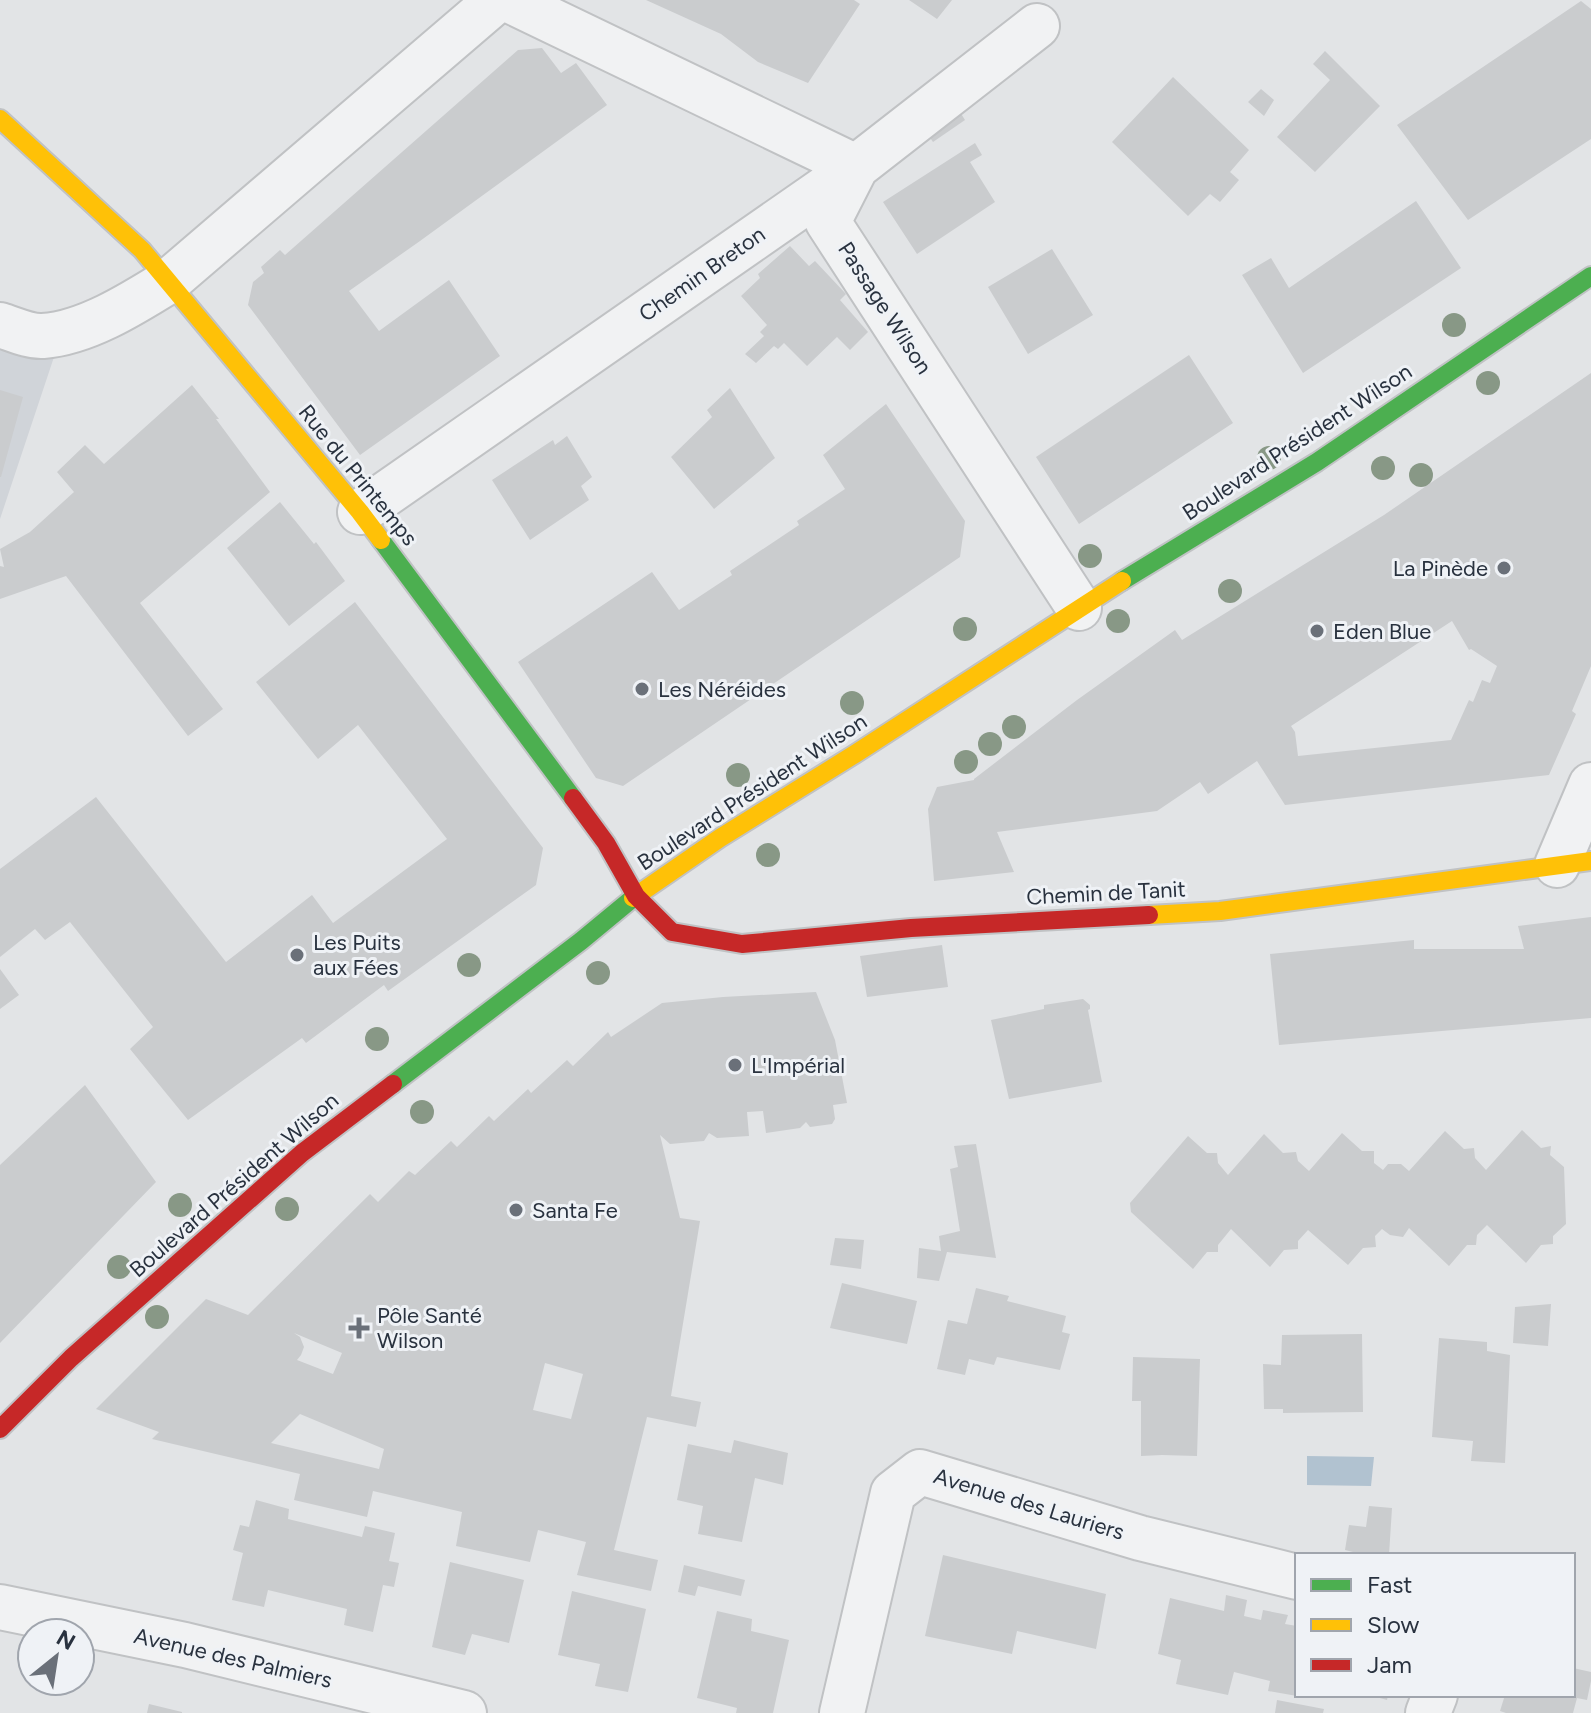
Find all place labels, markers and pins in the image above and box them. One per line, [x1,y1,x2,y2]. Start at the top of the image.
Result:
place label: La Pinède [1393,555,1488,582]
marker: La Pinède [1495,559,1513,577]
place label: Eden Blue [1333,618,1431,645]
marker: Eden Blue [1308,622,1326,640]
place label: Les Néréides [658,676,786,703]
marker: Les Néréides [633,680,651,698]
place label: Les Puits aux Fées [313,929,401,981]
marker: Les Puits aux Fées [288,946,306,964]
place label: L'Impérial [751,1052,845,1079]
marker: L'Impérial [726,1056,744,1074]
place label: Santa Fe [532,1197,618,1224]
marker: Santa Fe [507,1201,525,1219]
place label: Pôle Santé Wilson [377,1302,482,1354]
marker: Pôle Santé Wilson [348,1317,370,1339]

